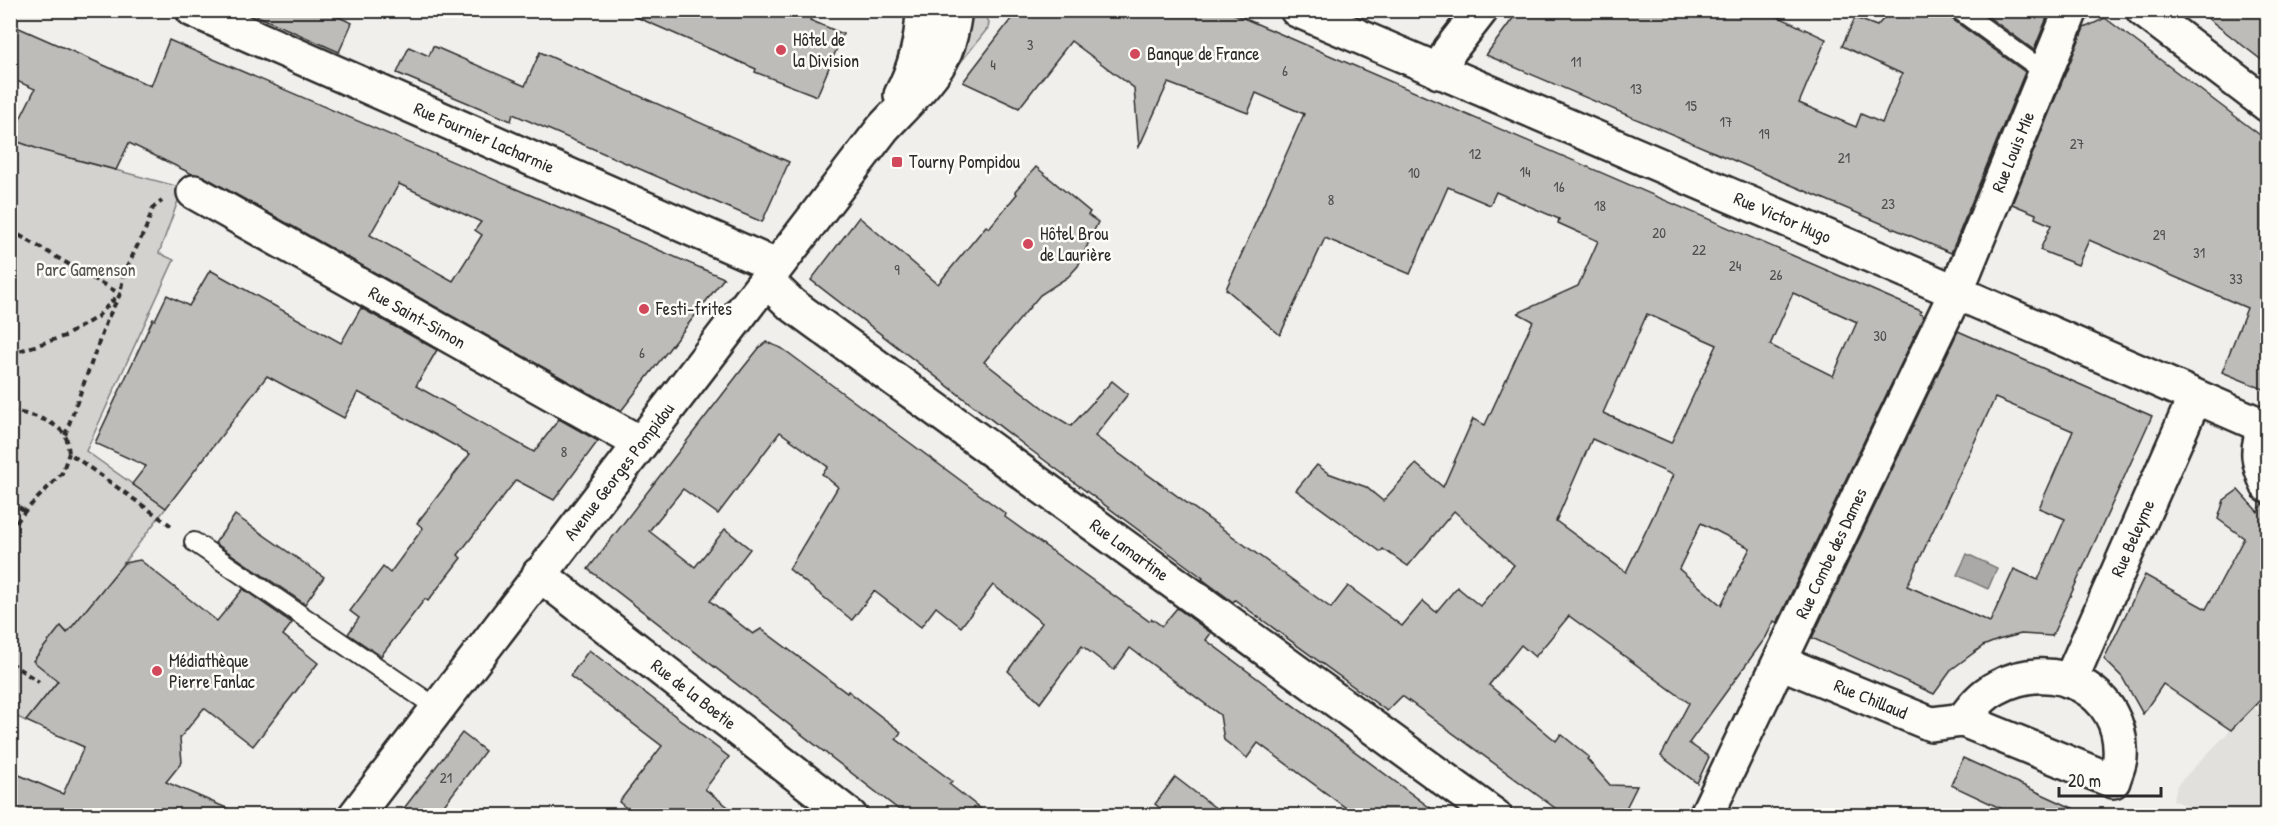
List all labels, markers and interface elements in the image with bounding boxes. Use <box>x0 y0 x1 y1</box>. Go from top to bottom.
place label: Hôtel de la Division <box>793 27 859 73</box>
house number: 3 <box>1027 34 1034 55</box>
place label: Banque de France <box>1147 41 1260 66</box>
marker: Hôtel de la Division <box>774 43 788 57</box>
marker: Banque de France <box>1128 47 1142 61</box>
house number: 11 <box>1571 51 1581 72</box>
house number: 4 <box>990 54 996 75</box>
house number: 6 <box>1282 60 1288 81</box>
house number: 13 <box>1630 78 1642 99</box>
house number: 15 <box>1685 95 1698 116</box>
street label: Rue Fournier Lacharmie <box>410 96 559 179</box>
street label: Rue Louis Mie <box>1985 108 2040 196</box>
house number: 17 <box>1720 111 1732 132</box>
house number: 19 <box>1759 123 1770 144</box>
house number: 27 <box>2070 133 2084 154</box>
house number: 12 <box>1469 143 1481 164</box>
house number: 21 <box>1838 147 1850 168</box>
place label: Tourny Pompidou <box>909 149 1020 174</box>
marker: Tourny Pompidou <box>890 155 904 169</box>
house number: 14 <box>1519 161 1531 182</box>
house number: 10 <box>1408 162 1420 183</box>
house number: 16 <box>1553 176 1565 197</box>
street label: Rue Victor Hugo <box>1730 185 1835 249</box>
house number: 8 <box>1328 189 1334 210</box>
house number: 23 <box>1881 193 1895 214</box>
house number: 18 <box>1594 195 1606 216</box>
place label: Hôtel Brou de Laurière <box>1040 221 1112 267</box>
house number: 20 <box>1652 222 1666 243</box>
house number: 29 <box>2153 224 2166 245</box>
marker: Hôtel Brou de Laurière <box>1021 237 1035 251</box>
house number: 22 <box>1692 239 1706 260</box>
house number: 31 <box>2193 242 2205 263</box>
house number: 24 <box>1729 255 1742 276</box>
park label: Parc Gamenson <box>36 257 136 282</box>
house number: 9 <box>894 259 900 280</box>
house number: 26 <box>1769 264 1783 285</box>
house number: 33 <box>2229 268 2243 289</box>
street label: Rue Saint-Simon <box>364 280 470 354</box>
place label: Festi-frites <box>655 296 732 321</box>
marker: Festi-frites <box>637 302 651 316</box>
house number: 30 <box>1873 325 1887 346</box>
house number: 6 <box>639 342 645 363</box>
street label: Avenue Georges Pompidou <box>558 397 680 545</box>
house number: 8 <box>561 441 567 462</box>
street label: Rue Combe des Dames <box>1789 484 1873 623</box>
street label: Rue Beleyme <box>2104 495 2160 581</box>
street label: Rue Lamartine <box>1085 512 1174 587</box>
place label: Médiathèque Pierre Fanlac <box>169 648 255 694</box>
street label: Rue de la Boetie <box>646 653 742 735</box>
marker: Médiathèque Pierre Fanlac <box>150 664 164 678</box>
street label: Rue Chillaud <box>1830 673 1911 725</box>
scale bar <box>2059 760 2161 798</box>
house number: 21 <box>440 767 452 788</box>
text: 20 m <box>2068 768 2101 793</box>

